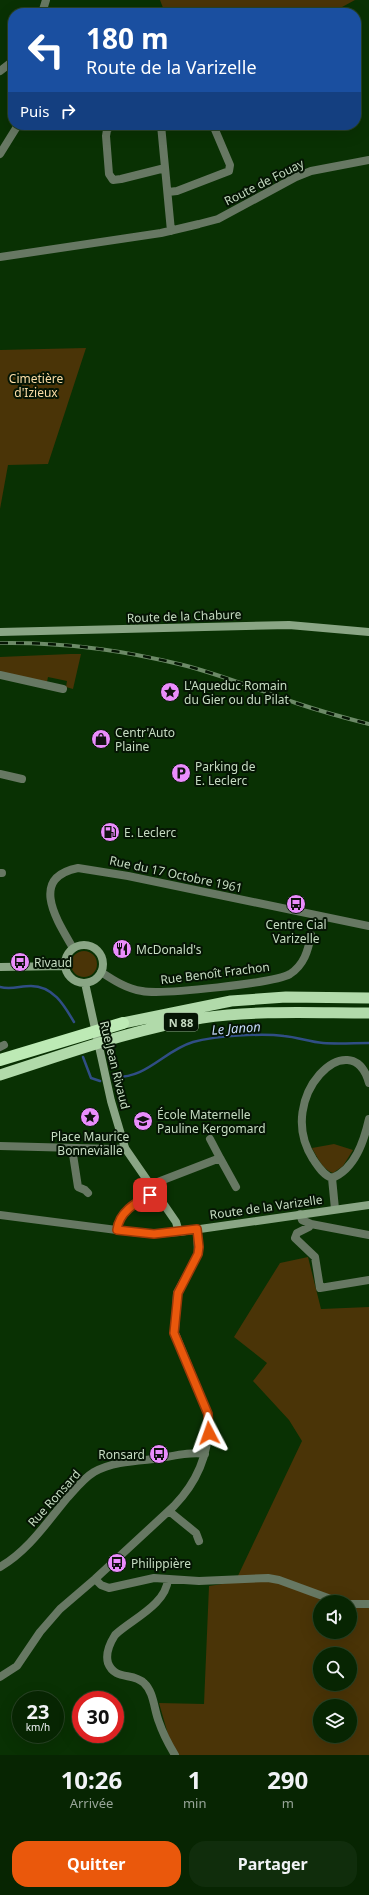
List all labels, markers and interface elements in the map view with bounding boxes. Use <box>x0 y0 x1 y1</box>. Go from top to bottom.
text: 180 m <box>86 19 169 57</box>
icon: left <box>20 24 72 76</box>
text: Route de la Varizelle <box>86 55 257 79</box>
icon: right <box>57 100 79 122</box>
text: Puis <box>20 101 49 121</box>
street label: Route de Fouay <box>221 154 308 209</box>
park label: Cimetière d'Izieux <box>9 370 63 401</box>
street label: Route de la Chabure <box>126 605 242 626</box>
place label: L'Aqueduc Romain du Gier ou du Pilat <box>184 677 289 708</box>
place icon: L'Aqueduc Romain du Gier ou du Pilat <box>159 681 181 703</box>
place label: Centr'Auto Plaine <box>115 724 175 755</box>
shop icon: Centr'Auto Plaine <box>90 728 112 750</box>
place label: Parking de E. Leclerc <box>195 758 256 789</box>
parking icon: Parking de E. Leclerc <box>170 762 192 784</box>
fuel station icon: E. Leclerc <box>99 821 121 843</box>
place label: E. Leclerc <box>124 824 176 841</box>
street label: Rue du 17 Octobre 1961 <box>108 852 244 896</box>
bus stop icon: Centre Cial Varizelle <box>285 893 307 915</box>
place label: Centre Cial Varizelle <box>265 916 327 947</box>
restaurant icon: McDonald's <box>111 938 133 960</box>
place label: McDonald's <box>136 941 202 958</box>
bus stop icon: Rivaud <box>9 951 31 973</box>
place label: Rivaud <box>34 954 72 971</box>
street label: Rue Benoît Frachon <box>159 958 271 988</box>
road number: N 88 <box>164 1013 198 1031</box>
water label: Le Janon <box>211 1017 261 1039</box>
street label: Rue Jean Rivaud <box>96 1019 134 1111</box>
place icon: Place Maurice Bonnevialle <box>79 1106 101 1128</box>
place label: École Maternelle Pauline Kergomard <box>157 1106 266 1137</box>
school or university icon: École Maternelle Pauline Kergomard <box>132 1110 154 1132</box>
place label: Place Maurice Bonnevialle <box>51 1128 129 1159</box>
pin <box>133 1178 167 1212</box>
icon: arrive <box>139 1184 161 1206</box>
street label: Route de la Varizelle <box>209 1191 324 1223</box>
position arrow <box>188 1412 230 1454</box>
bus stop icon: Ronsard <box>148 1443 170 1465</box>
place label: Ronsard <box>98 1446 145 1463</box>
street label: Rue Ronsard <box>24 1466 84 1530</box>
bus stop icon: Philippière <box>106 1552 128 1574</box>
place label: Philippière <box>131 1555 191 1572</box>
map controls <box>313 1595 357 1743</box>
button: sound <box>313 1595 357 1639</box>
button: search <box>313 1647 357 1691</box>
speed limit sign: 30 <box>72 1691 124 1743</box>
text: 23 <box>27 1698 49 1725</box>
button: layers <box>313 1699 357 1743</box>
text: km/h <box>26 1720 50 1734</box>
text: 10:26 <box>61 1763 122 1796</box>
text: 1 <box>188 1763 202 1796</box>
text: 290 <box>267 1763 308 1796</box>
text: Arrivée <box>70 1794 113 1812</box>
text: min <box>183 1794 206 1812</box>
text: m <box>282 1794 294 1812</box>
button: Quitter <box>12 1841 181 1887</box>
button: Partager <box>189 1841 357 1887</box>

